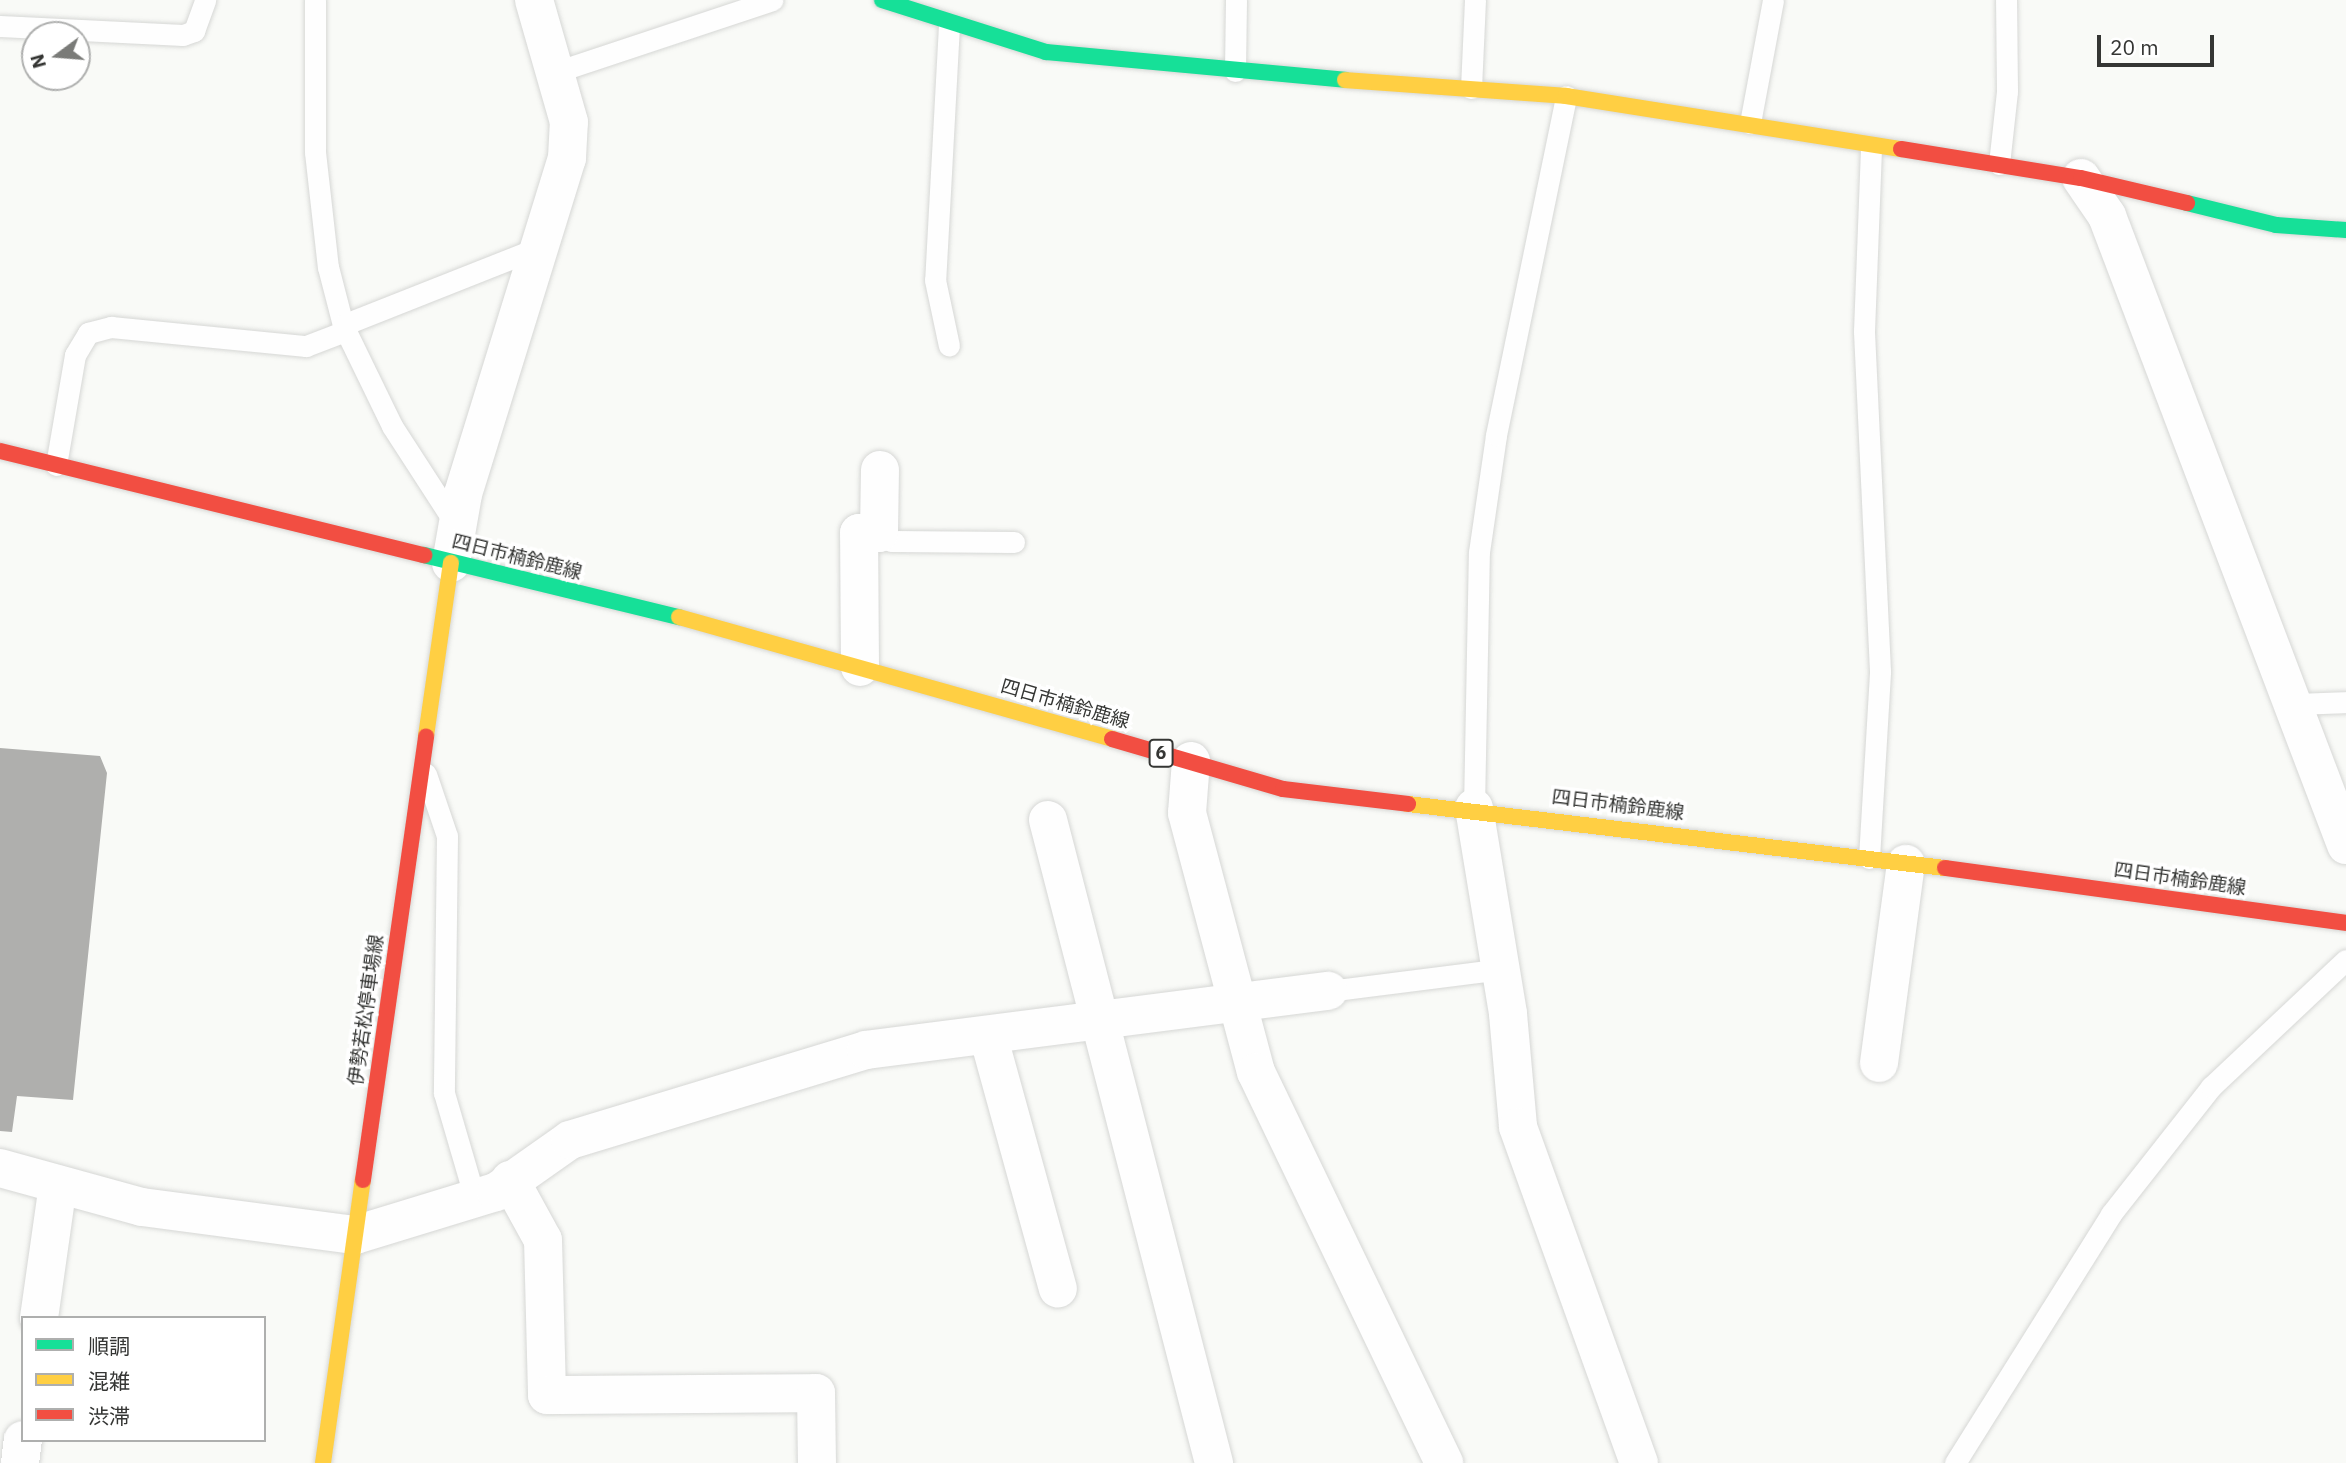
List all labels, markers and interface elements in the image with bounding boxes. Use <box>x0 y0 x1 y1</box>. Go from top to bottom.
north arrow <box>21 21 91 91</box>
scale bar <box>2101 21 2218 65</box>
text: 20 m <box>2110 33 2159 61</box>
text: N <box>24 51 51 71</box>
street label: 四日市楠鈴鹿線 <box>450 530 584 584</box>
street label: 四日市楠鈴鹿線 <box>998 675 1132 733</box>
road number: 6 <box>1147 738 1175 768</box>
street label: 四日市楠鈴鹿線 <box>1551 786 1685 824</box>
street label: 四日市楠鈴鹿線 <box>2113 858 2247 900</box>
street label: 伊勢若松停車場線 <box>344 933 388 1087</box>
legend <box>21 1316 266 1442</box>
text: 順調 <box>88 1332 130 1360</box>
text: 混雑 <box>88 1367 130 1395</box>
text: 渋滞 <box>88 1402 130 1430</box>

